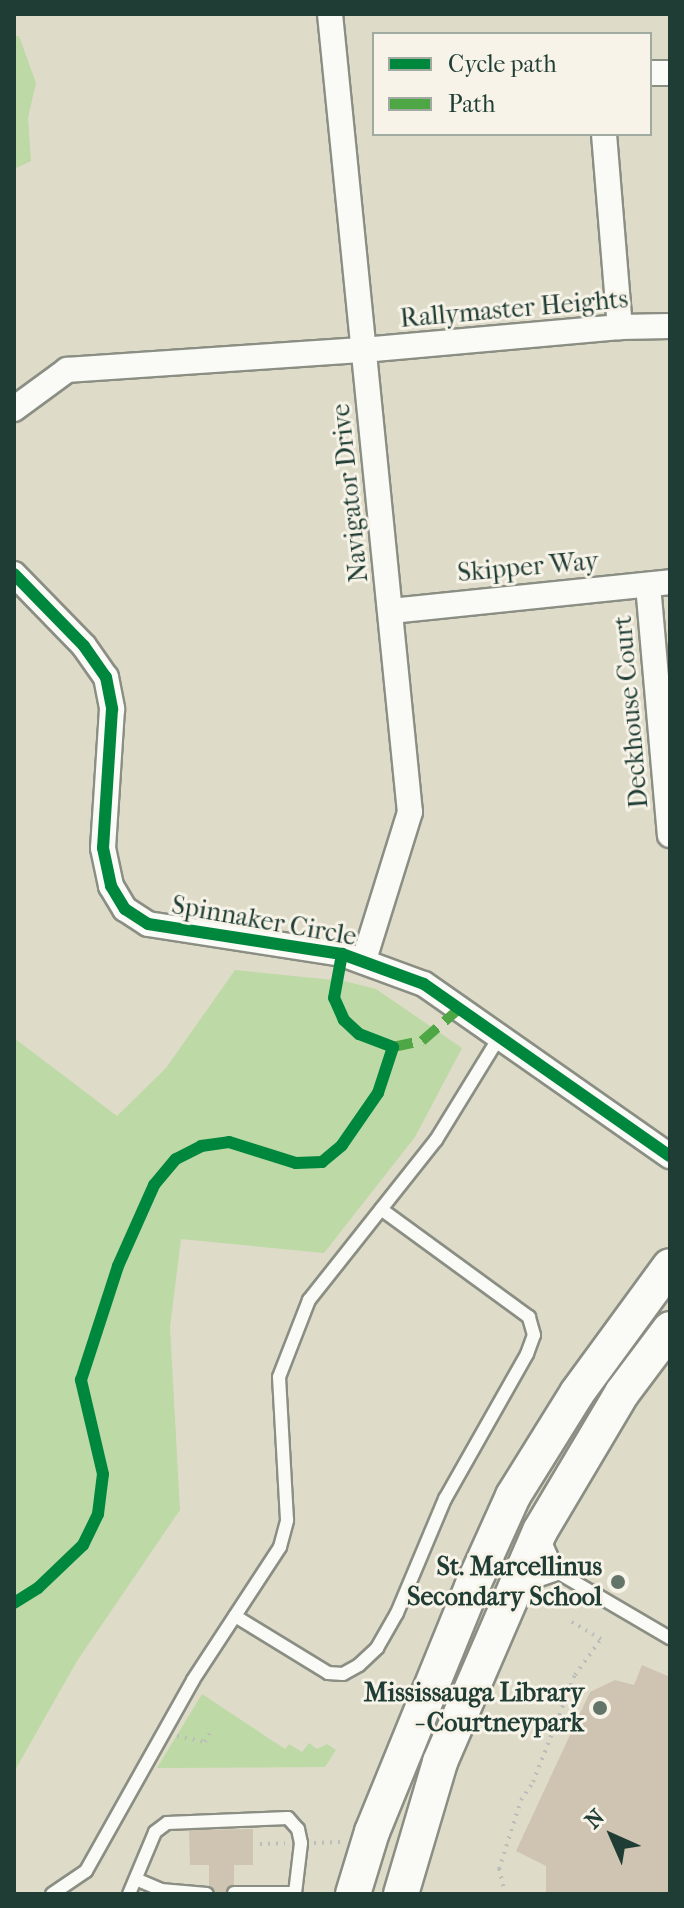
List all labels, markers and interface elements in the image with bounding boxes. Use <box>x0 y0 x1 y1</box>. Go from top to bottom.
legend <box>372 32 652 136</box>
text: Cycle path <box>448 50 557 78</box>
text: Path <box>448 90 495 118</box>
street label: Rallymaster Heights <box>399 283 629 335</box>
street label: Navigator Drive <box>325 402 375 584</box>
street label: Skipper Way <box>456 545 600 589</box>
street label: Deckhouse Court <box>607 614 655 810</box>
street label: Spinnaker Circle <box>169 889 359 953</box>
place label: St. Marcellinus Secondary School <box>407 1551 602 1612</box>
marker: St. Marcellinus Secondary School <box>609 1573 627 1591</box>
place label: Mississauga Library - Courtneypark <box>364 1677 584 1738</box>
marker: Mississauga Library - Courtneypark <box>591 1699 609 1717</box>
north arrow <box>572 1796 652 1876</box>
text: N <box>580 1804 610 1834</box>

